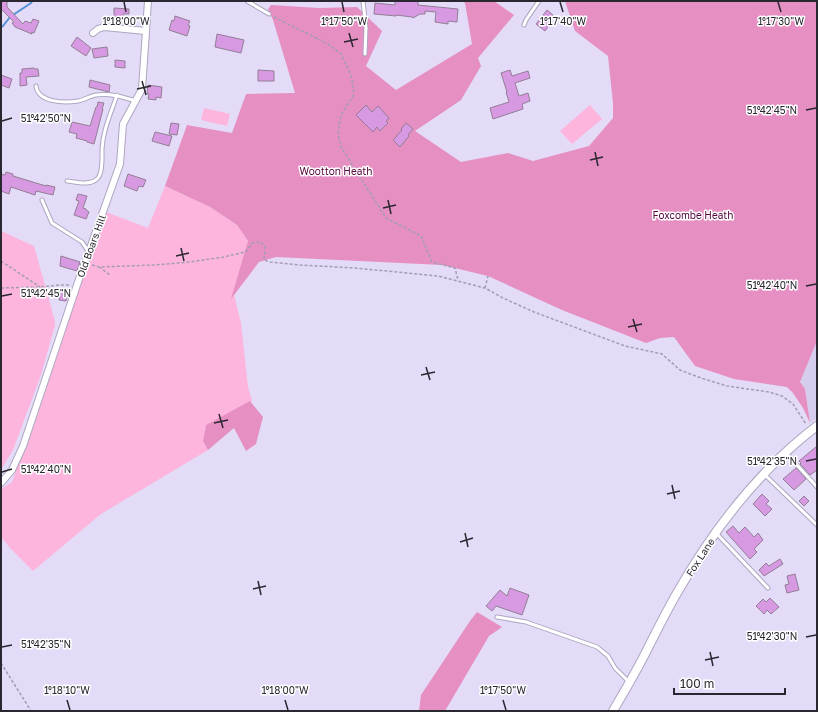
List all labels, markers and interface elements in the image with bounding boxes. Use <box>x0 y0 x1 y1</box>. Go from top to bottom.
text: 1°18'00"W <box>102 15 150 27</box>
text: 1°17'50"W <box>321 15 367 27</box>
text: 1°17'40"W <box>540 15 587 27</box>
text: 1°17'30"W <box>758 15 804 27</box>
text: 51°42'45"N <box>747 104 797 116</box>
text: 51°42'50"N <box>21 112 71 124</box>
park label: Wootton Heath <box>300 165 372 177</box>
park label: Foxcombe Heath <box>653 209 733 221</box>
street label: Old Boars Hill <box>74 213 108 279</box>
text: 51°42'40"N <box>747 279 797 291</box>
text: 51°42'45"N <box>21 287 71 299</box>
text: 51°42'35"N <box>747 455 797 467</box>
text: 51°42'40"N <box>21 463 71 475</box>
street label: Fox Lane <box>683 536 717 578</box>
text: 51°42'30"N <box>747 630 797 642</box>
text: 51°42'35"N <box>21 638 71 650</box>
scale bar <box>674 670 785 696</box>
text: 100 m <box>680 676 714 691</box>
text: 1°18'10"W <box>44 684 90 696</box>
text: 1°18'00"W <box>261 684 309 696</box>
text: 1°17'50"W <box>480 684 526 696</box>

